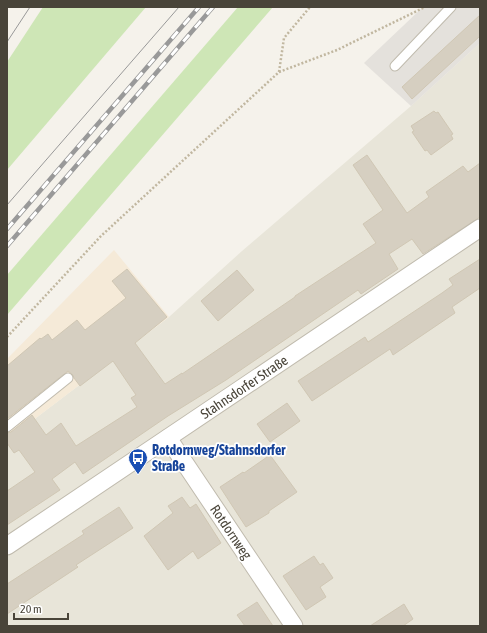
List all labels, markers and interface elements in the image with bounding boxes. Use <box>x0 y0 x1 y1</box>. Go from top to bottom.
street label: Stahnsdorfer Straße <box>197 352 291 422</box>
place label: Rotdornweg/Stahnsdorfer Straße <box>152 442 286 474</box>
bus stop icon: Rotdornweg/Stahnsdorfer Straße <box>127 447 149 475</box>
street label: Rotdornweg <box>207 502 255 562</box>
scale bar <box>14 595 68 621</box>
text: 20 m <box>20 602 42 616</box>

